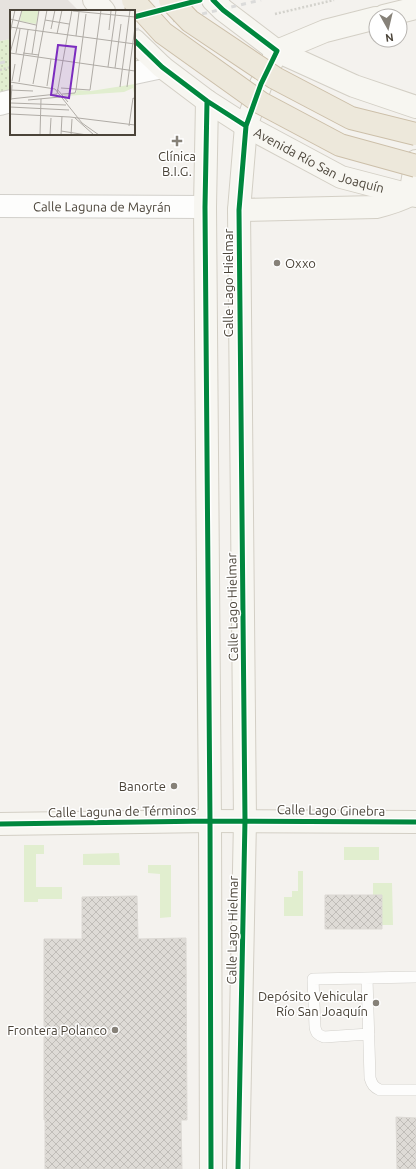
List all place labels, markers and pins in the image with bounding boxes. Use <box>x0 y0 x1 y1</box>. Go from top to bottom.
marker: Clínica B.I.G. <box>171 135 183 147</box>
place label: Clínica B.I.G. <box>158 149 196 178</box>
place label: Oxxo <box>285 256 316 270</box>
marker: Oxxo <box>272 258 282 268</box>
place label: Banorte <box>119 779 166 793</box>
marker: Banorte <box>169 781 179 791</box>
place label: Depósito Vehicular Río San Joaquín <box>258 989 368 1018</box>
marker: Depósito Vehicular Río San Joaquín <box>371 998 381 1008</box>
place label: Frontera Polanco <box>7 1023 107 1037</box>
marker: Frontera Polanco <box>110 1025 120 1035</box>

